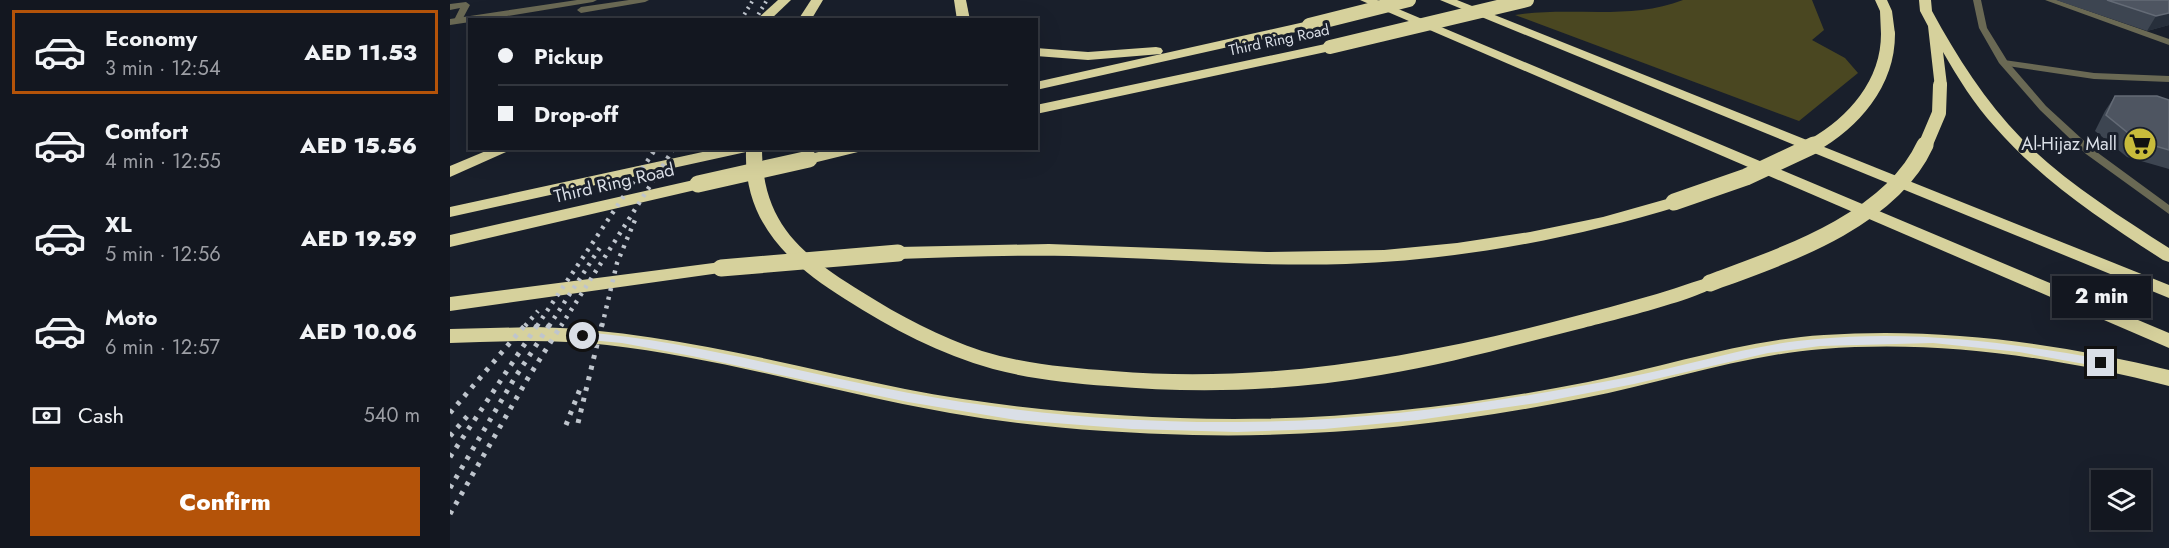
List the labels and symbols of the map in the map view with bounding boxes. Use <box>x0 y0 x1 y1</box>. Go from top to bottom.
street label: Third Ring Road <box>1227 19 1331 61</box>
supermarket icon: Al-Hijaz Mall <box>2122 126 2158 162</box>
place label: Al-Hijaz Mall <box>2021 131 2117 157</box>
street label: Third Ring Road <box>551 156 677 210</box>
callout: 2 min <box>2052 276 2150 318</box>
route start <box>569 322 596 349</box>
route end <box>2087 349 2114 376</box>

